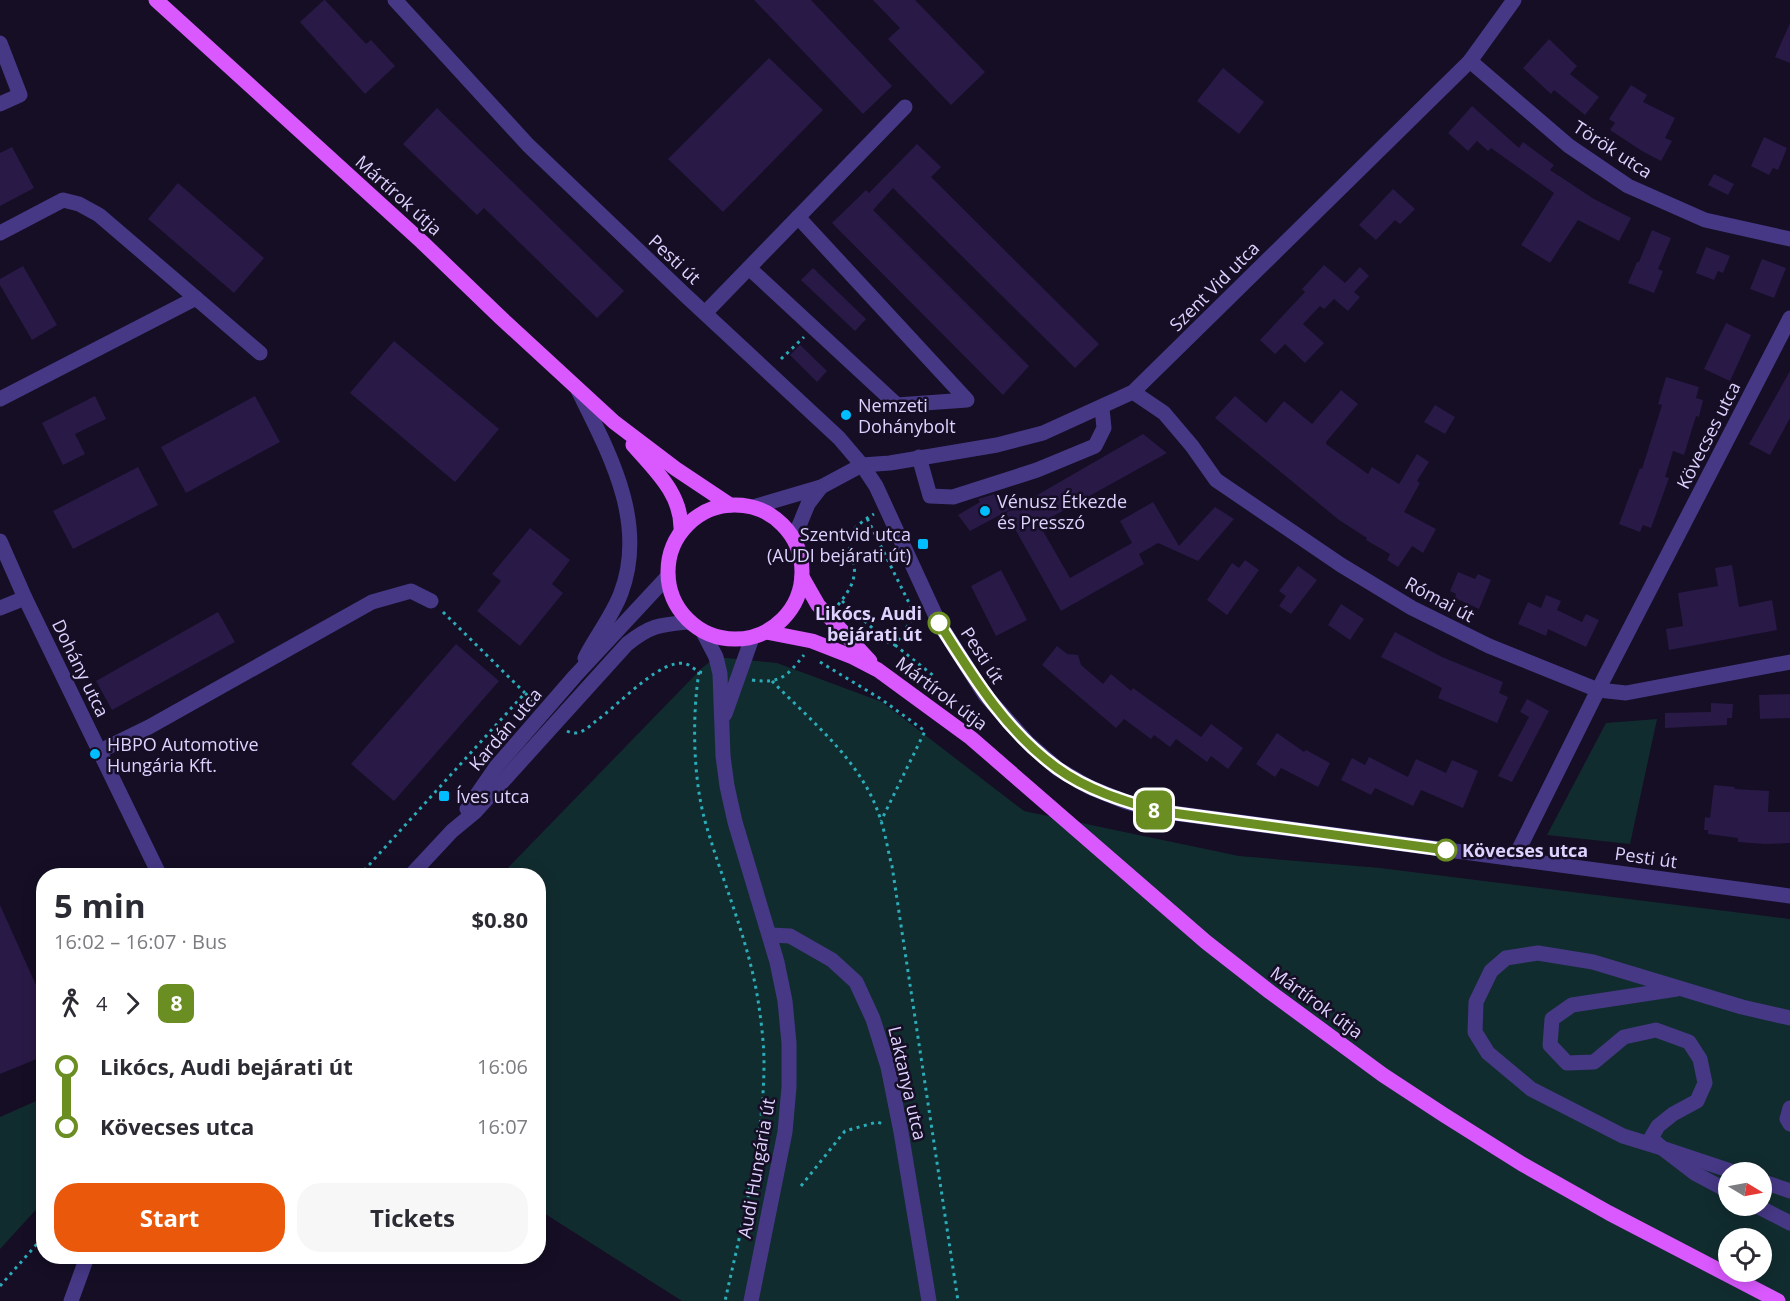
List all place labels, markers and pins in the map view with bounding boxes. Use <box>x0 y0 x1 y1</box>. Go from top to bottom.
place label: Nemzeti Dohánybolt <box>858 393 956 438</box>
marker: Nemzeti Dohánybolt <box>839 408 853 422</box>
place label: Vénusz Étkezde és Presszó <box>997 489 1127 534</box>
marker: Vénusz Étkezde és Presszó <box>978 504 992 518</box>
place label: Szentvid utca (AUDI bejárati út) <box>767 522 911 567</box>
marker: Szentvid utca (AUDI bejárati út) <box>916 537 930 551</box>
place label: Likócs, Audi bejárati út <box>815 601 922 646</box>
marker: Likócs, Audi bejárati út <box>928 612 950 634</box>
place label: HBPO Automotive Hungária Kft. <box>107 732 259 777</box>
marker: HBPO Automotive Hungária Kft. <box>88 747 102 761</box>
place label: Íves utca <box>456 784 529 808</box>
marker: Íves utca <box>437 789 451 803</box>
place label: Kövecses utca <box>1462 838 1588 862</box>
marker: Kövecses utca <box>1435 839 1457 861</box>

